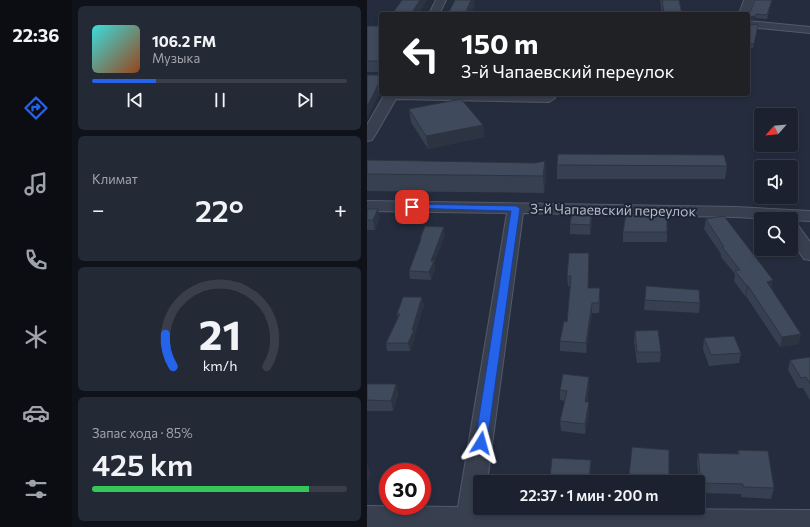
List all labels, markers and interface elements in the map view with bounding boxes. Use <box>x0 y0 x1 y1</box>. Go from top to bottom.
text: 22:36 <box>13 24 59 46</box>
text: 150 m <box>461 26 538 60</box>
icon: left <box>395 28 447 80</box>
text: 106.2 FM <box>152 32 216 50</box>
text: Музыка <box>152 50 200 66</box>
text: 3-й Чапаевский переулок <box>461 60 674 82</box>
icon: previous <box>124 89 146 111</box>
icon: pause <box>209 89 231 111</box>
icon: next <box>294 89 316 111</box>
icon: directions <box>22 94 50 122</box>
north arrow <box>754 108 798 152</box>
map controls <box>754 108 798 256</box>
button: sound <box>754 160 798 204</box>
icon: music <box>22 170 50 198</box>
text: Климат <box>92 171 138 187</box>
pin <box>395 190 429 224</box>
text: 22° <box>195 191 244 228</box>
text: − <box>92 196 105 223</box>
text: + <box>334 196 347 223</box>
icon: arrive <box>401 196 423 218</box>
street label: 3-й Чапаевский переулок <box>530 200 697 219</box>
button: search <box>754 212 798 256</box>
icon: phone <box>22 246 50 274</box>
text: 21 <box>198 307 241 358</box>
icon: climate <box>22 323 50 351</box>
text: km/h <box>202 355 237 373</box>
icon: car <box>22 399 50 427</box>
position arrow <box>460 422 502 464</box>
text: Запас хода · 85% <box>92 425 193 441</box>
text: 425 km <box>92 445 193 482</box>
speed limit sign: 30 <box>379 463 431 515</box>
icon: filters <box>22 475 50 503</box>
text: 22:37 · 1 мин · 200 m <box>520 486 658 504</box>

